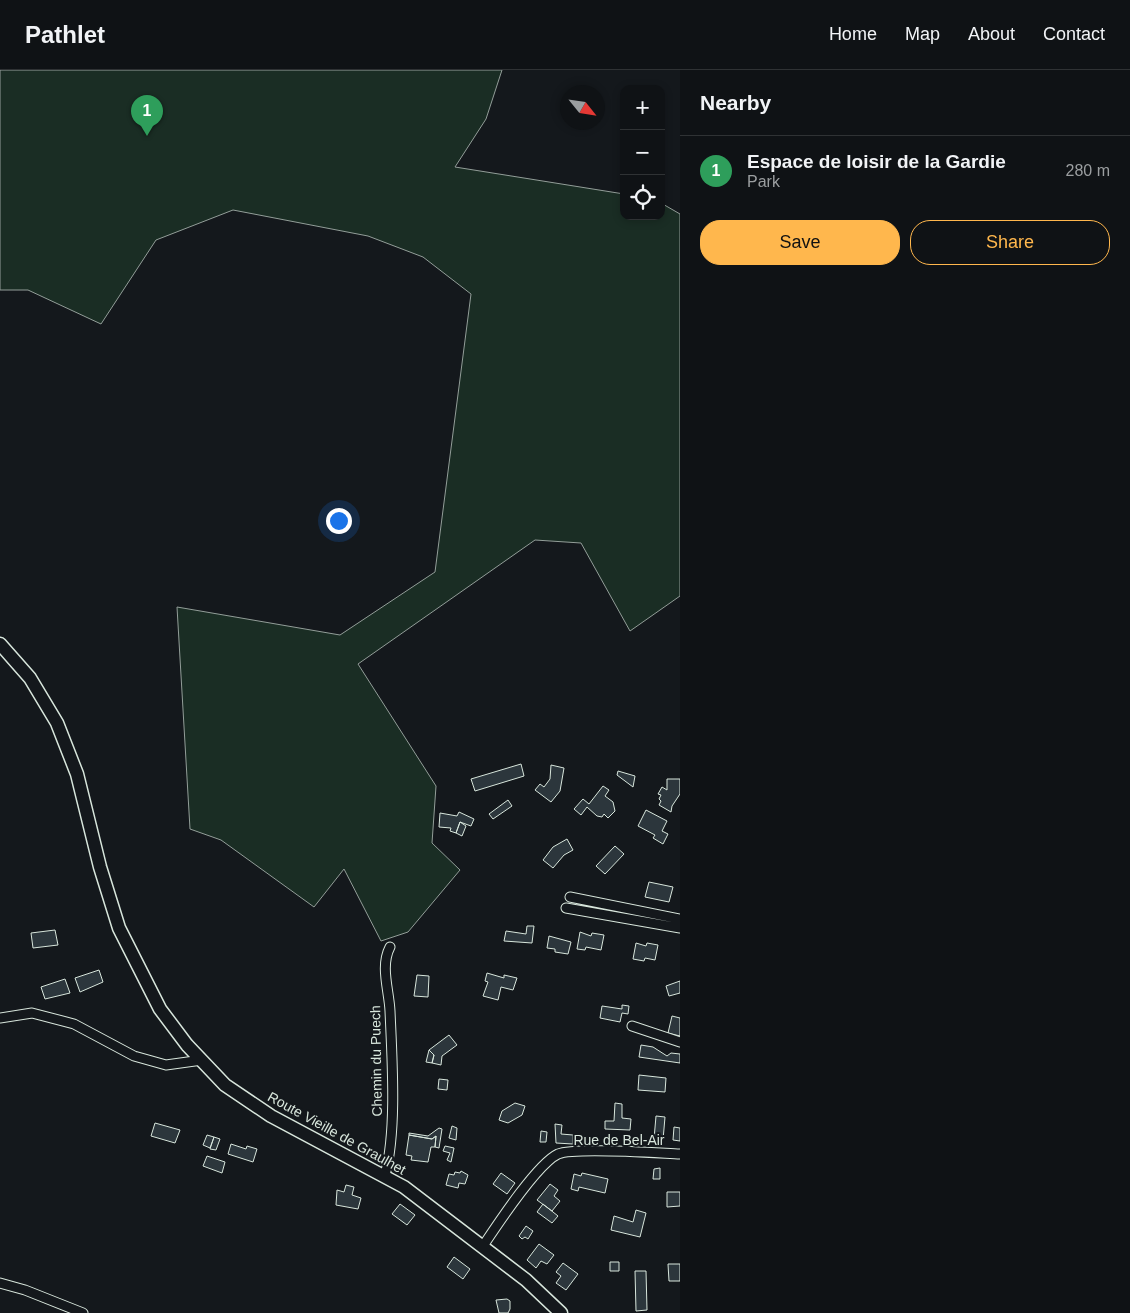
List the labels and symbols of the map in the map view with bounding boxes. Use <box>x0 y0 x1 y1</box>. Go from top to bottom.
north arrow <box>560 85 605 130</box>
pin: 1 <box>131 95 163 136</box>
your location <box>326 508 352 534</box>
street label: Chemin du Puech <box>367 1005 385 1117</box>
street label: Route Vieille de Graulhet <box>265 1088 409 1178</box>
street label: Rue de Bel-Air <box>573 1132 665 1148</box>

